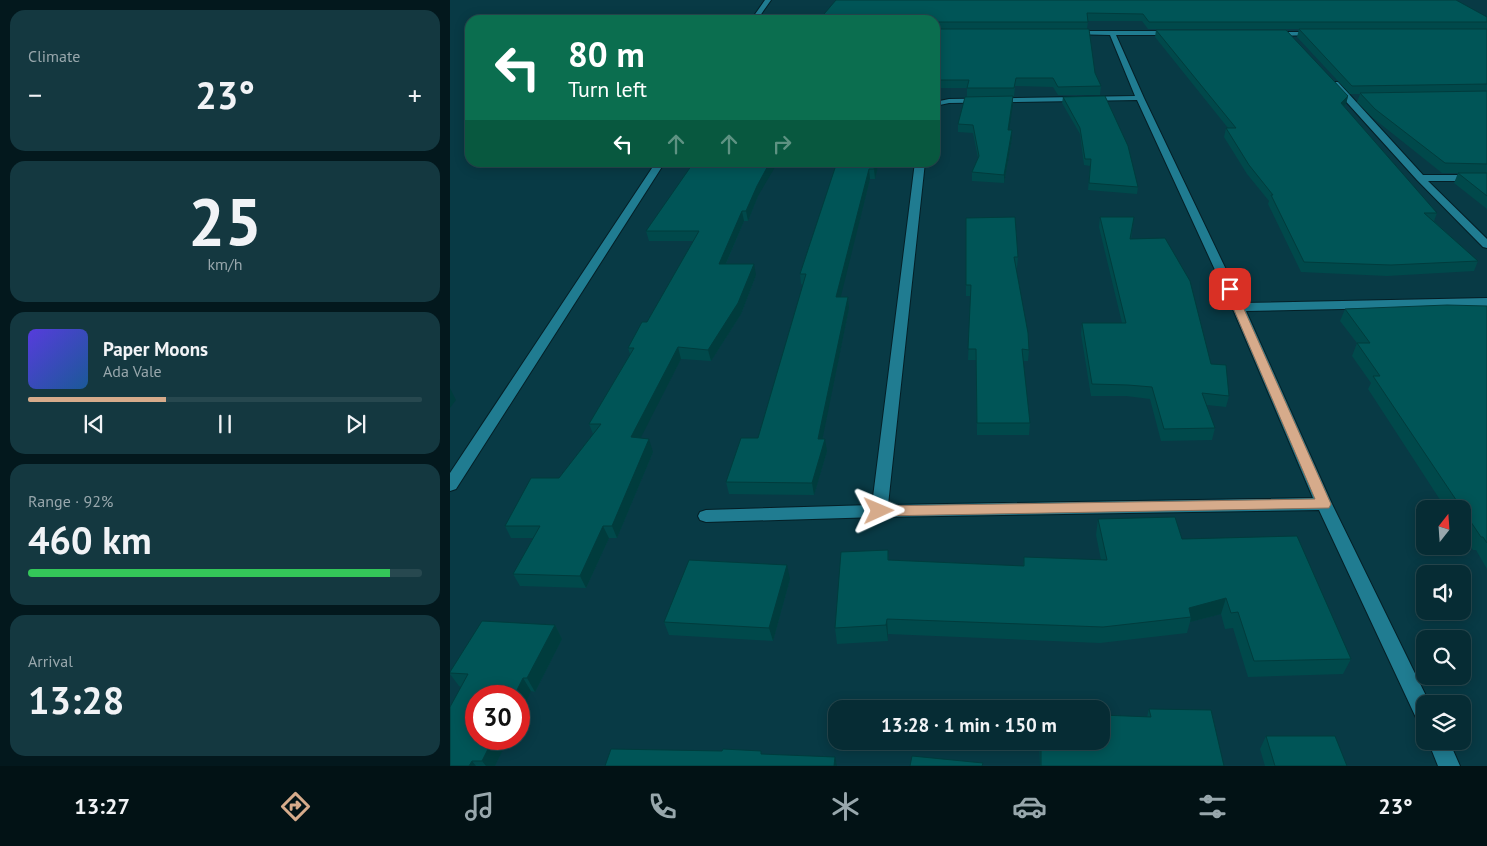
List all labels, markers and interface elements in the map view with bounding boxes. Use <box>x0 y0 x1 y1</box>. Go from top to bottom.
text: 80 m <box>568 31 645 77</box>
icon: left <box>485 35 550 100</box>
text: Climate <box>28 46 80 66</box>
text: 23° <box>195 70 255 119</box>
text: Turn left <box>568 75 647 103</box>
text: − <box>28 76 42 113</box>
text: + <box>408 76 422 113</box>
icon: left <box>609 130 637 158</box>
icon: ahead <box>662 130 690 158</box>
icon: ahead <box>715 130 743 158</box>
icon: right <box>768 130 796 158</box>
text: 25 <box>188 179 262 263</box>
text: km/h <box>207 254 243 274</box>
pin <box>1209 268 1251 310</box>
icon: arrive <box>1216 275 1244 303</box>
text: Paper Moons <box>103 337 208 361</box>
text: Ada Vale <box>103 361 162 381</box>
icon: previous <box>80 410 108 438</box>
icon: pause <box>211 410 239 438</box>
icon: next <box>342 410 370 438</box>
position arrow <box>852 484 904 536</box>
text: Range · 92% <box>28 491 113 511</box>
north arrow <box>1416 500 1471 555</box>
map controls <box>1416 500 1471 750</box>
text: 460 km <box>28 515 152 564</box>
button: sound <box>1416 565 1471 620</box>
button: search <box>1416 630 1471 685</box>
text: Arrival <box>28 651 73 671</box>
text: 13:28 <box>28 675 124 724</box>
speed limit sign: 30 <box>465 685 530 750</box>
button: layers <box>1416 695 1471 750</box>
text: 13:28 · 1 min · 150 m <box>881 713 1057 737</box>
icon: directions <box>278 789 313 824</box>
icon: music <box>462 789 497 824</box>
icon: phone <box>645 789 680 824</box>
icon: climate <box>828 789 863 824</box>
icon: car <box>1012 789 1047 824</box>
icon: filters <box>1195 789 1230 824</box>
text: 13:27 <box>74 792 130 820</box>
text: 23° <box>1378 792 1413 820</box>

